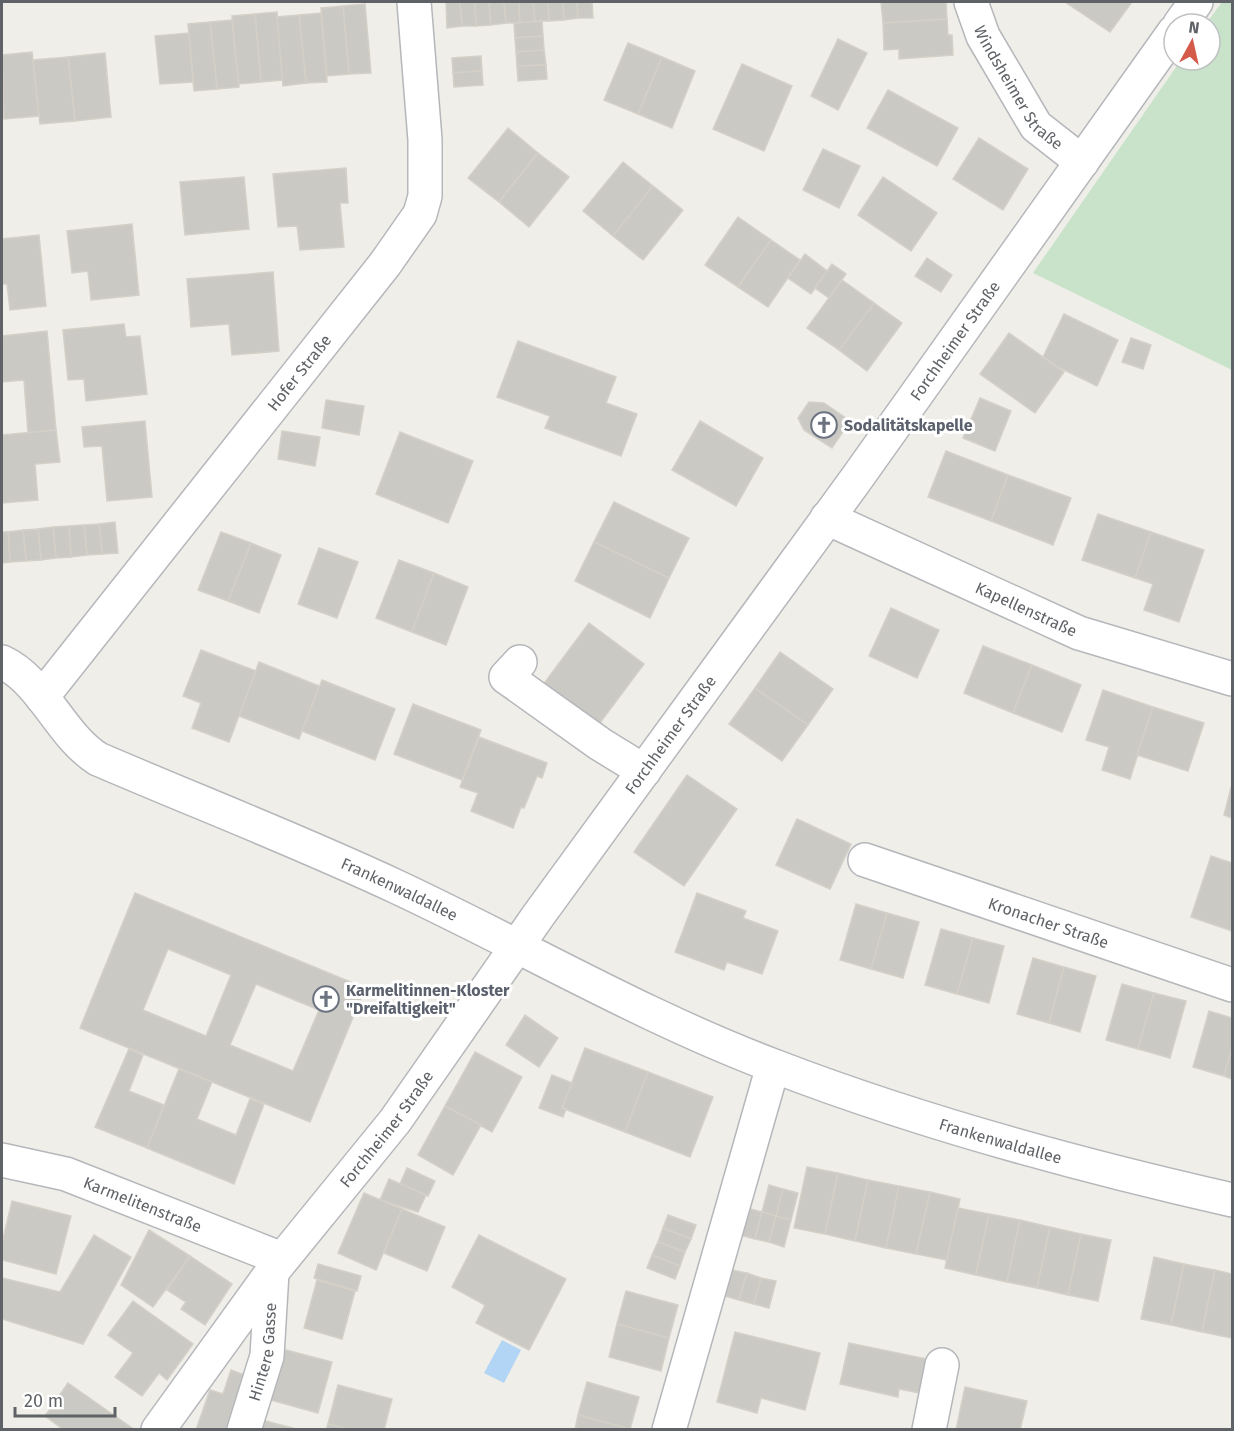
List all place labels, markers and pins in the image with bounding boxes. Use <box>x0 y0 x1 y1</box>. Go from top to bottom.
church icon: Sodalitätskapelle <box>809 410 839 440</box>
place label: Sodalitätskapelle <box>844 416 973 435</box>
place label: Karmelitinnen-Kloster "Dreifaltigkeit" <box>346 981 510 1018</box>
church icon: Karmelitinnen-Kloster "Dreifaltigkeit" <box>311 984 341 1014</box>

